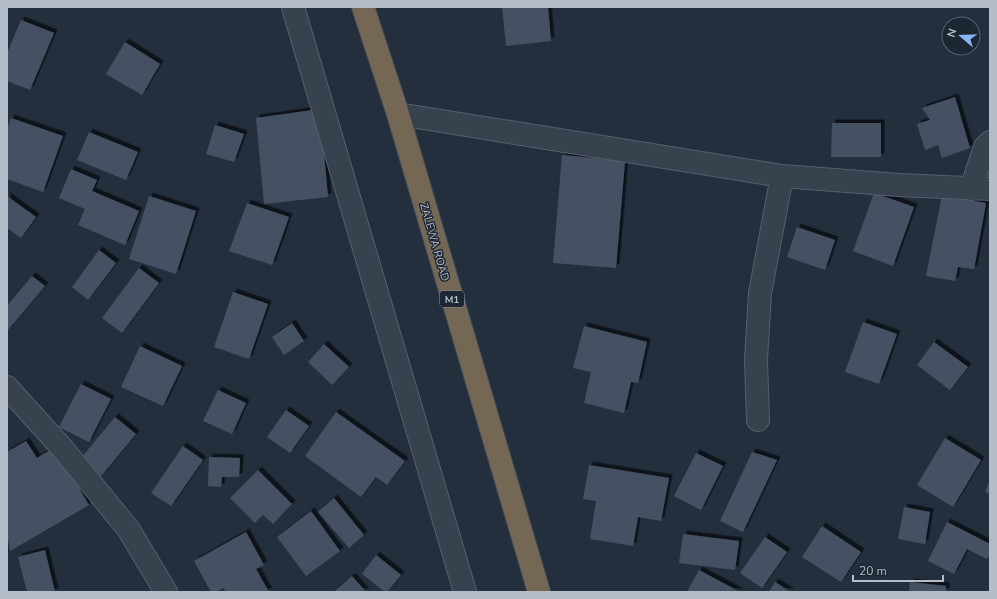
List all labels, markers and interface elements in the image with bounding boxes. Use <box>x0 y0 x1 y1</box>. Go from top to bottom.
north arrow <box>941 16 981 56</box>
text: N <box>944 27 960 39</box>
street label: ZALEWA ROAD <box>416 201 453 283</box>
road number: M1 <box>440 291 464 307</box>
scale bar <box>853 557 943 583</box>
text: 20 m <box>859 563 887 579</box>

